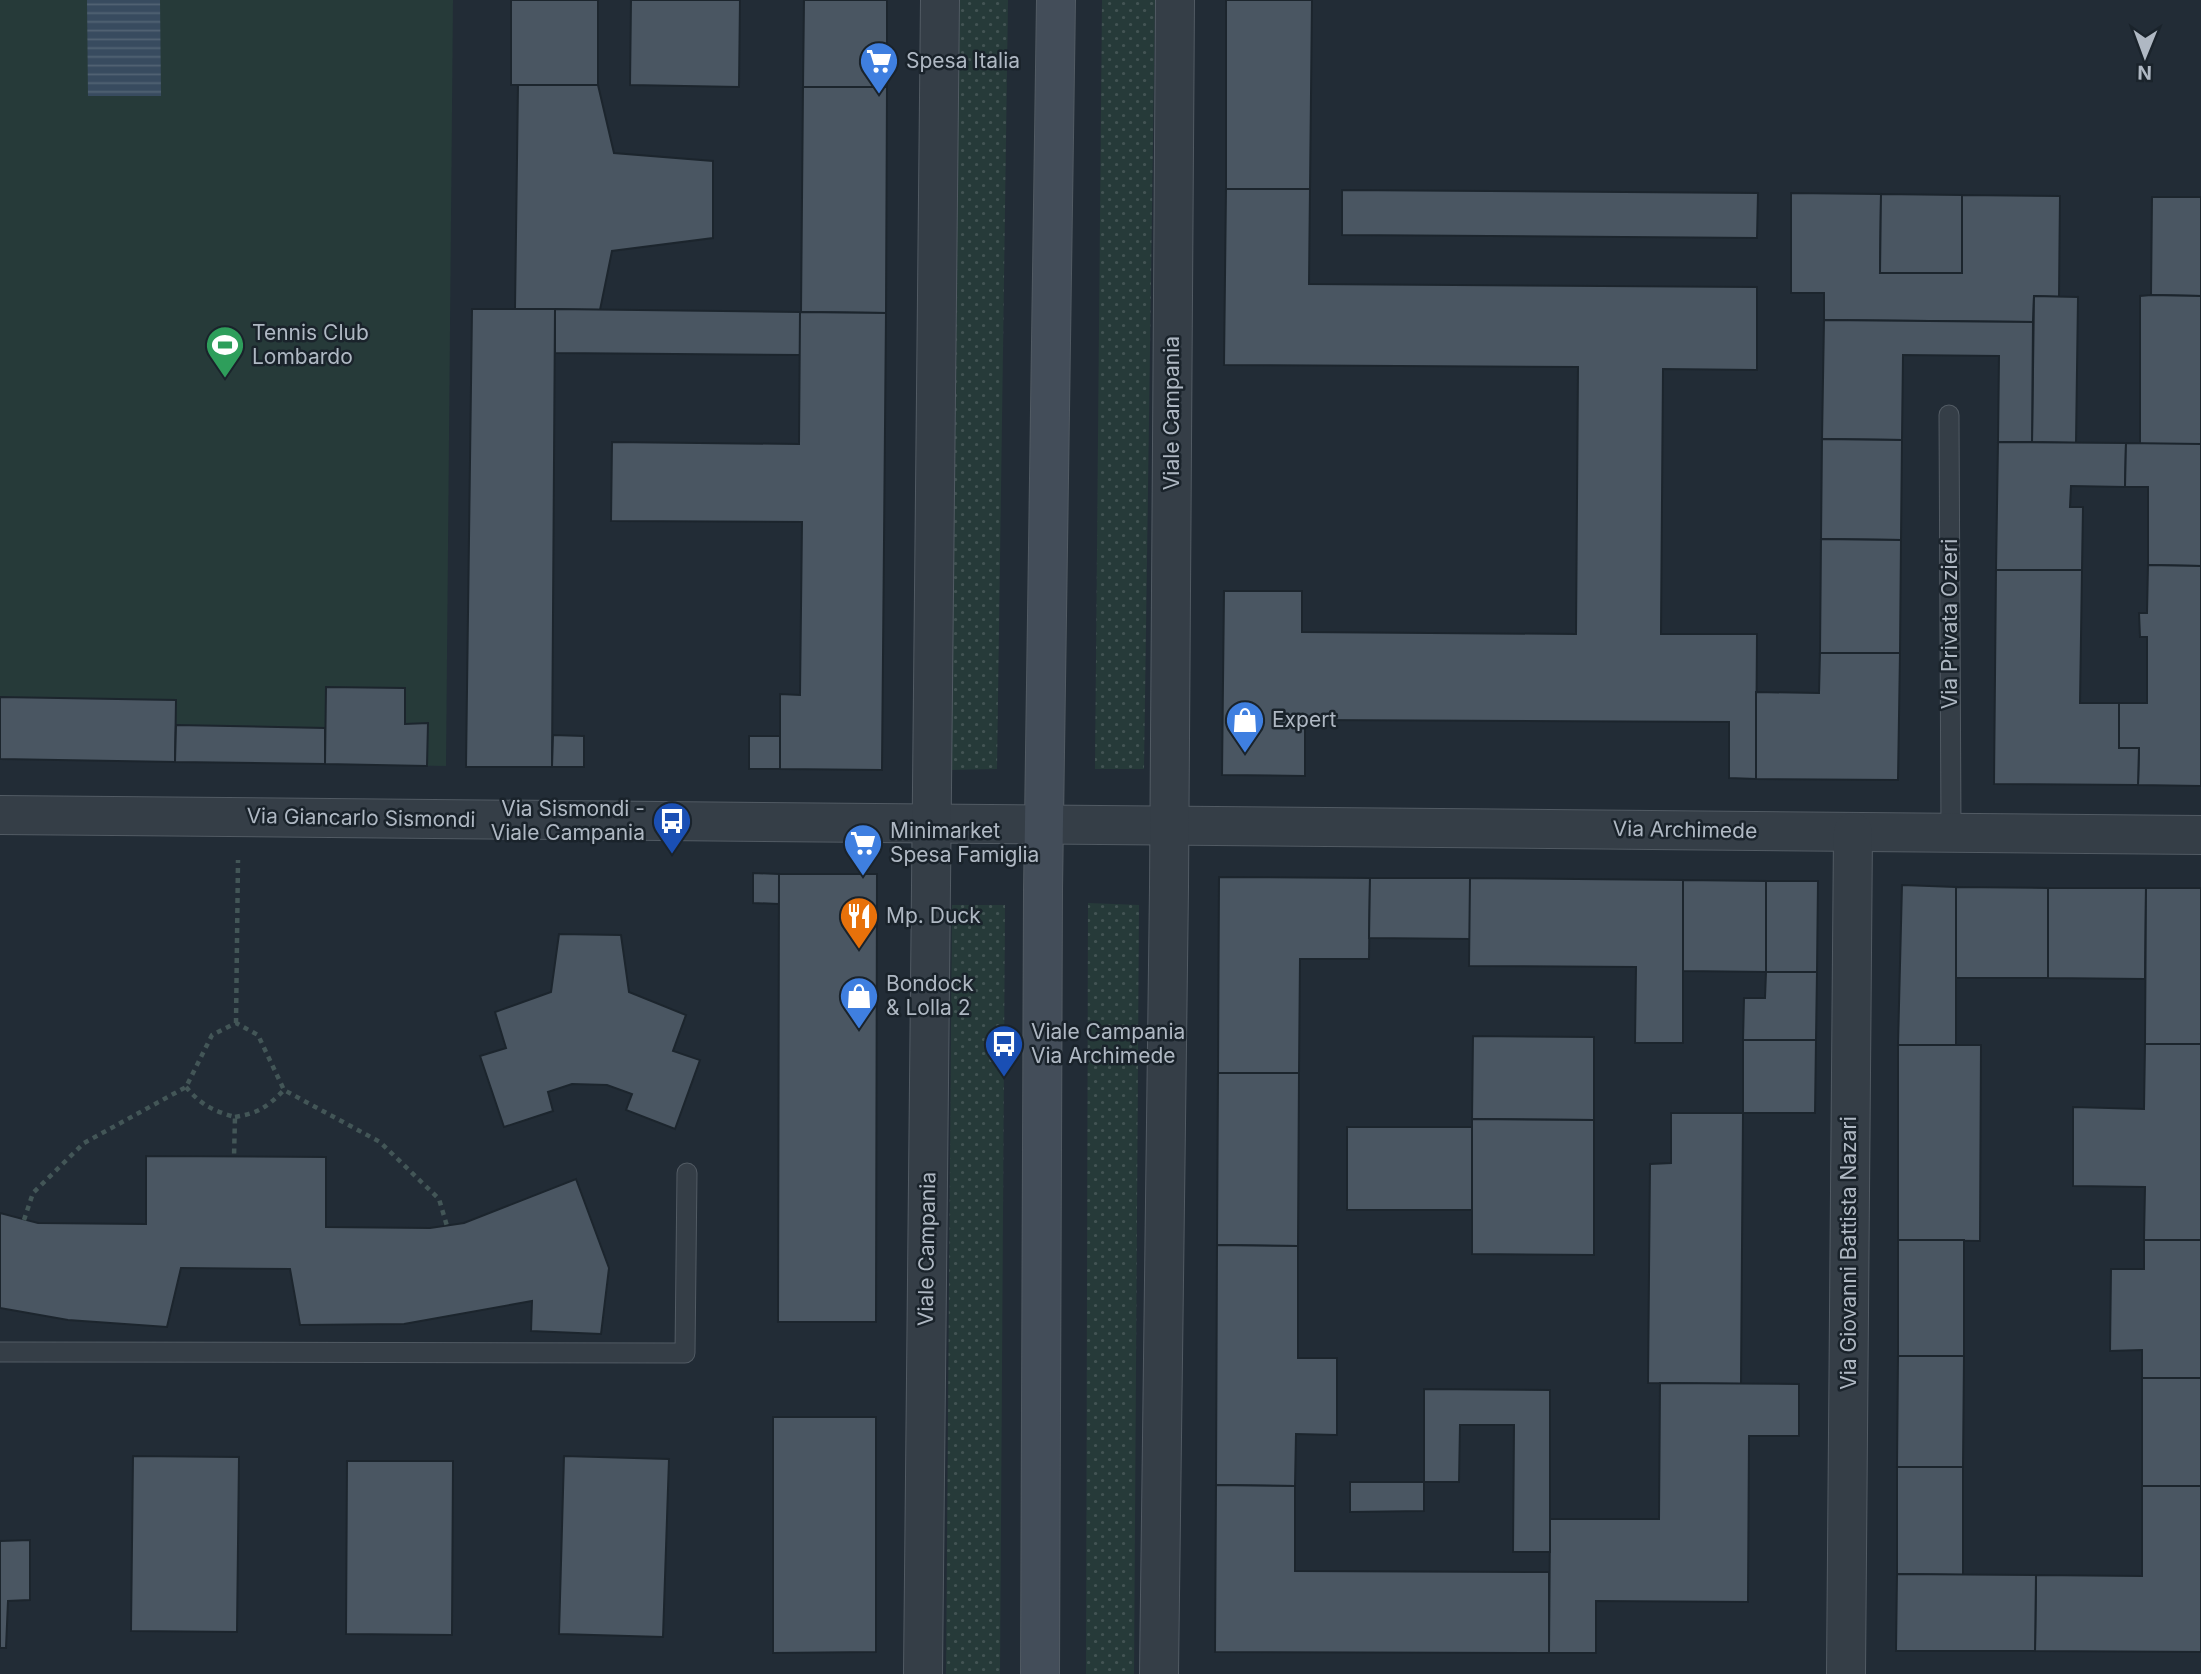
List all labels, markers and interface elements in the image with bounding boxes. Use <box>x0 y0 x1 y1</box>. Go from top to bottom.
north arrow <box>2110 21 2180 91</box>
supermarket icon: Spesa Italia <box>858 40 900 95</box>
place label: Spesa Italia <box>906 48 1020 73</box>
text: N <box>2137 61 2152 84</box>
place label: Tennis Club Lombardo <box>252 320 369 369</box>
sports icon: Tennis Club Lombardo <box>204 324 246 379</box>
street label: Viale Campania <box>1159 336 1184 490</box>
street label: Via Privata Ozieri <box>1937 539 1962 709</box>
shop icon: Expert <box>1224 699 1266 754</box>
place label: Expert <box>1272 707 1336 732</box>
place label: Via Sismondi - Viale Campania <box>491 796 645 845</box>
bus stop icon: Via Sismondi - Viale Campania <box>651 800 693 855</box>
street label: Via Giancarlo Sismondi <box>246 803 476 832</box>
street label: Via Archimede <box>1613 816 1757 843</box>
place label: Minimarket Spesa Famiglia <box>890 818 1039 867</box>
supermarket icon: Minimarket Spesa Famiglia <box>842 822 884 877</box>
restaurant icon: Mp. Duck <box>838 895 880 950</box>
place label: Mp. Duck <box>886 903 981 928</box>
place label: Bondock & Lolla 2 <box>886 971 974 1020</box>
shop icon: Bondock & Lolla 2 <box>838 975 880 1030</box>
place label: Viale Campania Via Archimede <box>1031 1019 1185 1068</box>
bus stop icon: Viale Campania Via Archimede <box>983 1023 1025 1078</box>
street label: Via Giovanni Battista Nazari <box>1836 1116 1861 1390</box>
street label: Viale Campania <box>913 1172 940 1326</box>

